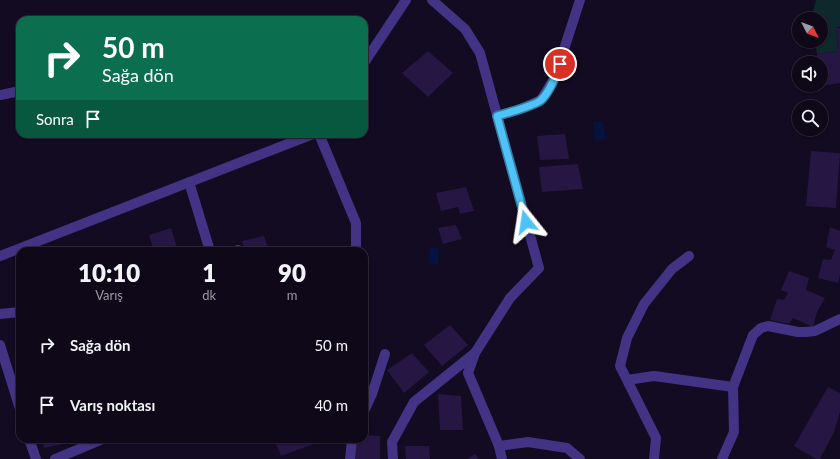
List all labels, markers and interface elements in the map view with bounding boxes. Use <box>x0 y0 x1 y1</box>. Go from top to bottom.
north arrow <box>792 12 828 48</box>
map controls <box>792 12 828 136</box>
text: 50 m <box>102 30 165 64</box>
icon: right <box>36 32 88 84</box>
pin <box>543 47 577 81</box>
icon: arrive <box>549 53 571 75</box>
button: sound <box>792 56 828 92</box>
text: Sağa dön <box>102 64 174 86</box>
button: search <box>792 100 828 136</box>
icon: arrive <box>82 108 104 130</box>
text: Sonra <box>36 110 74 128</box>
position arrow <box>505 201 547 243</box>
text: 10:10 <box>78 258 140 287</box>
text: 1 <box>202 258 216 287</box>
text: 90 <box>278 258 306 287</box>
text: Varış <box>95 287 123 303</box>
text: dk <box>202 287 216 303</box>
text: m <box>287 287 297 303</box>
icon: right <box>36 334 58 356</box>
text: Sağa dön <box>70 336 131 354</box>
text: 50 m <box>314 336 348 354</box>
icon: arrive <box>36 394 58 416</box>
text: Varış noktası <box>70 396 155 414</box>
text: 40 m <box>314 396 348 414</box>

